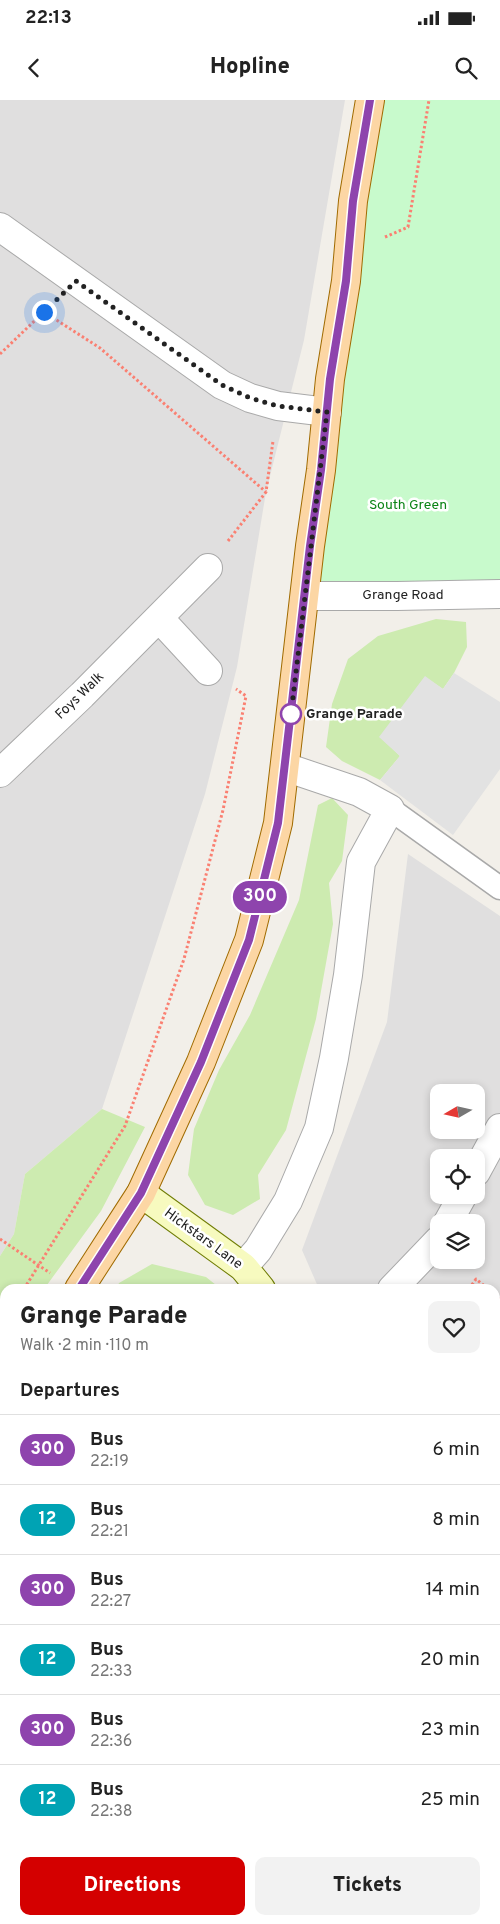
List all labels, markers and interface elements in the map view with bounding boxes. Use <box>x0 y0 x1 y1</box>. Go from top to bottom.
text: 22:13 <box>25 6 72 30</box>
icon: back <box>20 54 48 82</box>
text: Hopline <box>210 54 290 81</box>
icon: search <box>452 54 480 82</box>
your location <box>32 300 57 325</box>
park label: South Green <box>369 497 447 514</box>
street label: Grange Road <box>362 587 444 604</box>
street label: Foys Walk <box>52 669 108 723</box>
marker: Grange Parade <box>280 703 302 725</box>
place label: Grange Parade <box>306 706 403 723</box>
line badge: 300 <box>231 881 289 913</box>
text: 300 <box>243 885 277 908</box>
north arrow <box>430 1084 485 1139</box>
map controls <box>430 1084 485 1269</box>
button: locate <box>430 1149 485 1204</box>
street label: Hickstars Lane <box>160 1205 246 1273</box>
button: layers <box>430 1214 485 1269</box>
button: heart <box>428 1301 480 1353</box>
text: Grange Parade <box>20 1302 188 1332</box>
text: Walk · 2 min · 110 m <box>20 1336 149 1356</box>
text: Departures <box>20 1379 120 1403</box>
text: Bus <box>90 1428 124 1452</box>
text: 300 <box>30 1438 65 1461</box>
text: 6 min <box>433 1438 480 1462</box>
text: 22:19 <box>90 1452 129 1472</box>
text: Bus <box>90 1498 124 1522</box>
text: 12 <box>38 1508 57 1531</box>
text: 8 min <box>432 1508 480 1532</box>
text: 22:21 <box>90 1522 129 1542</box>
text: Bus <box>90 1568 124 1592</box>
text: 300 <box>30 1578 65 1601</box>
text: 14 min <box>425 1578 480 1602</box>
text: 22:27 <box>90 1592 131 1612</box>
text: Bus <box>90 1638 124 1662</box>
text: 12 <box>38 1648 57 1671</box>
text: 20 min <box>420 1648 480 1672</box>
text: 22:33 <box>90 1662 132 1682</box>
text: Bus <box>90 1708 124 1732</box>
text: 300 <box>30 1718 65 1741</box>
text: 23 min <box>421 1718 480 1742</box>
text: 22:36 <box>90 1732 132 1752</box>
text: Bus <box>90 1778 124 1802</box>
text: 12 <box>38 1788 57 1811</box>
text: 25 min <box>420 1788 480 1812</box>
text: 22:38 <box>90 1802 133 1822</box>
button: Directions <box>20 1857 245 1915</box>
button: Tickets <box>255 1857 480 1915</box>

